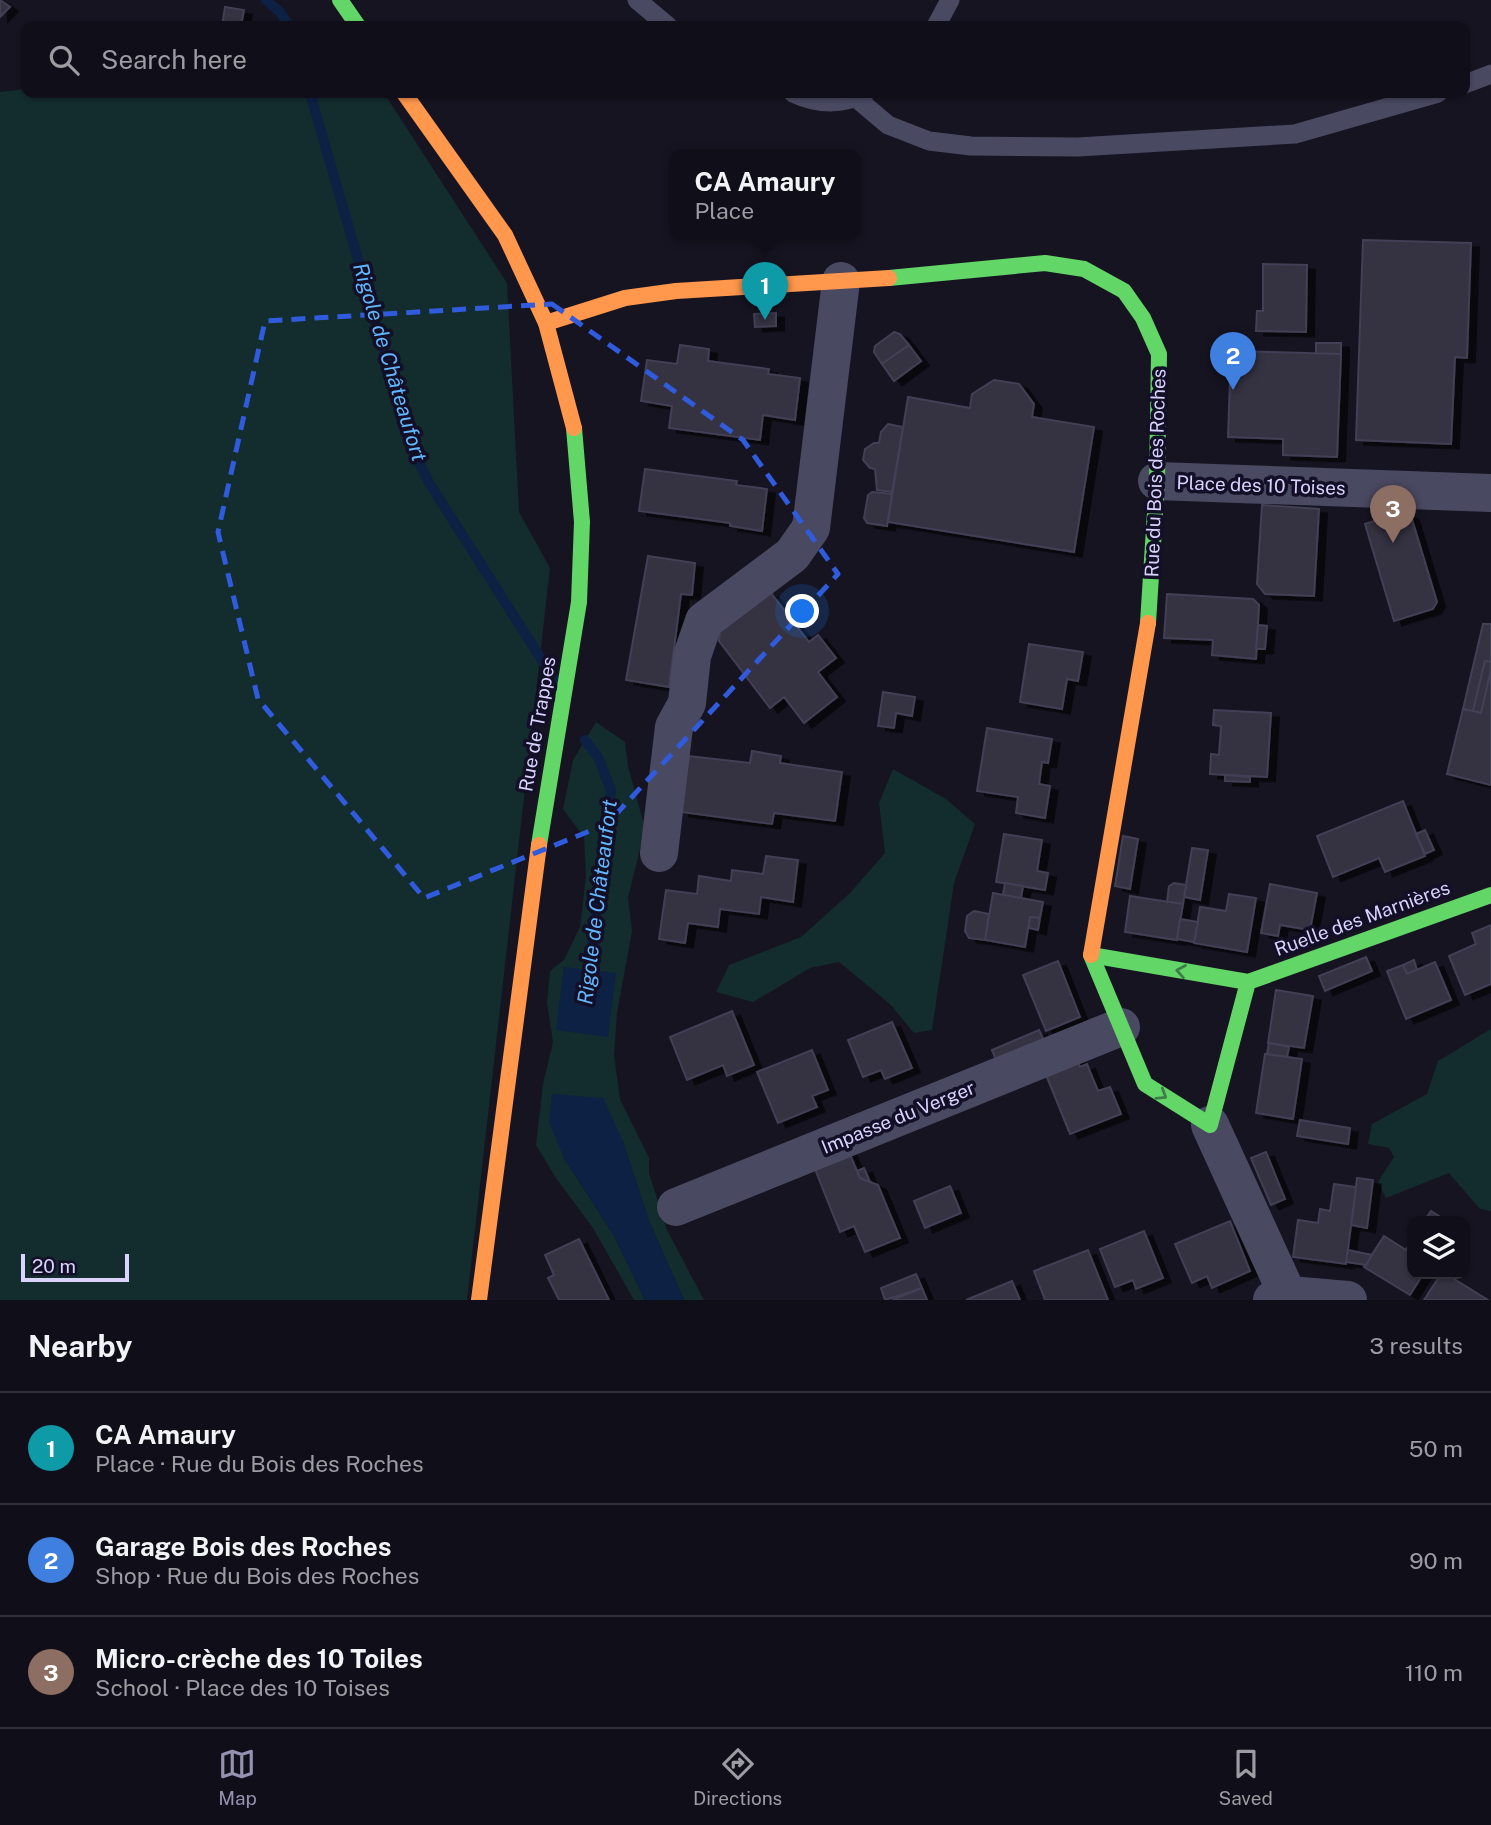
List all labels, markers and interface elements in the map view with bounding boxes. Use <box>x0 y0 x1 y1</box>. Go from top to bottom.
search box <box>21 21 1470 98</box>
icon: search <box>45 41 83 79</box>
text: Search here <box>101 44 247 75</box>
popup <box>669 149 861 240</box>
text: CA Amaury <box>695 166 835 197</box>
text: Place <box>695 197 754 224</box>
water label: Rigole de Châteaufort <box>348 260 432 464</box>
pin: 1 <box>742 262 788 320</box>
pin: 2 <box>1210 332 1256 390</box>
street label: Rue du Bois des Roches <box>1140 368 1170 578</box>
street label: Place des 10 Toises <box>1176 471 1346 499</box>
pin: 3 <box>1370 485 1416 543</box>
your location <box>785 594 819 628</box>
street label: Rue de Trappes <box>514 655 560 793</box>
water label: Rigole de Châteaufort <box>572 798 622 1006</box>
street label: Ruelle des Marnières <box>1271 876 1453 960</box>
one-way arrow <box>1175 964 1187 979</box>
street label: Impasse du Verger <box>818 1076 978 1158</box>
one-way arrow <box>1155 1086 1168 1099</box>
map controls <box>1407 1216 1470 1279</box>
button: layers <box>1407 1216 1470 1279</box>
scale bar <box>21 1251 130 1283</box>
text: 20 m <box>32 1255 76 1277</box>
text: Nearby <box>28 1328 132 1364</box>
text: 3 results <box>1369 1332 1463 1359</box>
text: CA Amaury <box>95 1419 236 1450</box>
text: 1 <box>46 1435 56 1462</box>
text: 50 m <box>1409 1435 1463 1462</box>
text: Place · Rue du Bois des Roches <box>95 1450 424 1477</box>
text: Garage Bois des Roches <box>95 1531 391 1562</box>
text: 2 <box>44 1547 58 1574</box>
text: 90 m <box>1409 1547 1463 1574</box>
text: Shop · Rue du Bois des Roches <box>95 1562 419 1589</box>
text: Micro-crèche des 10 Toiles <box>95 1643 423 1674</box>
text: 3 <box>43 1659 59 1686</box>
text: 110 m <box>1405 1659 1463 1686</box>
text: School · Place des 10 Toises <box>95 1674 390 1701</box>
tab: Map <box>218 1745 257 1809</box>
tab: Directions <box>693 1745 782 1809</box>
tab: Saved <box>1219 1745 1273 1809</box>

